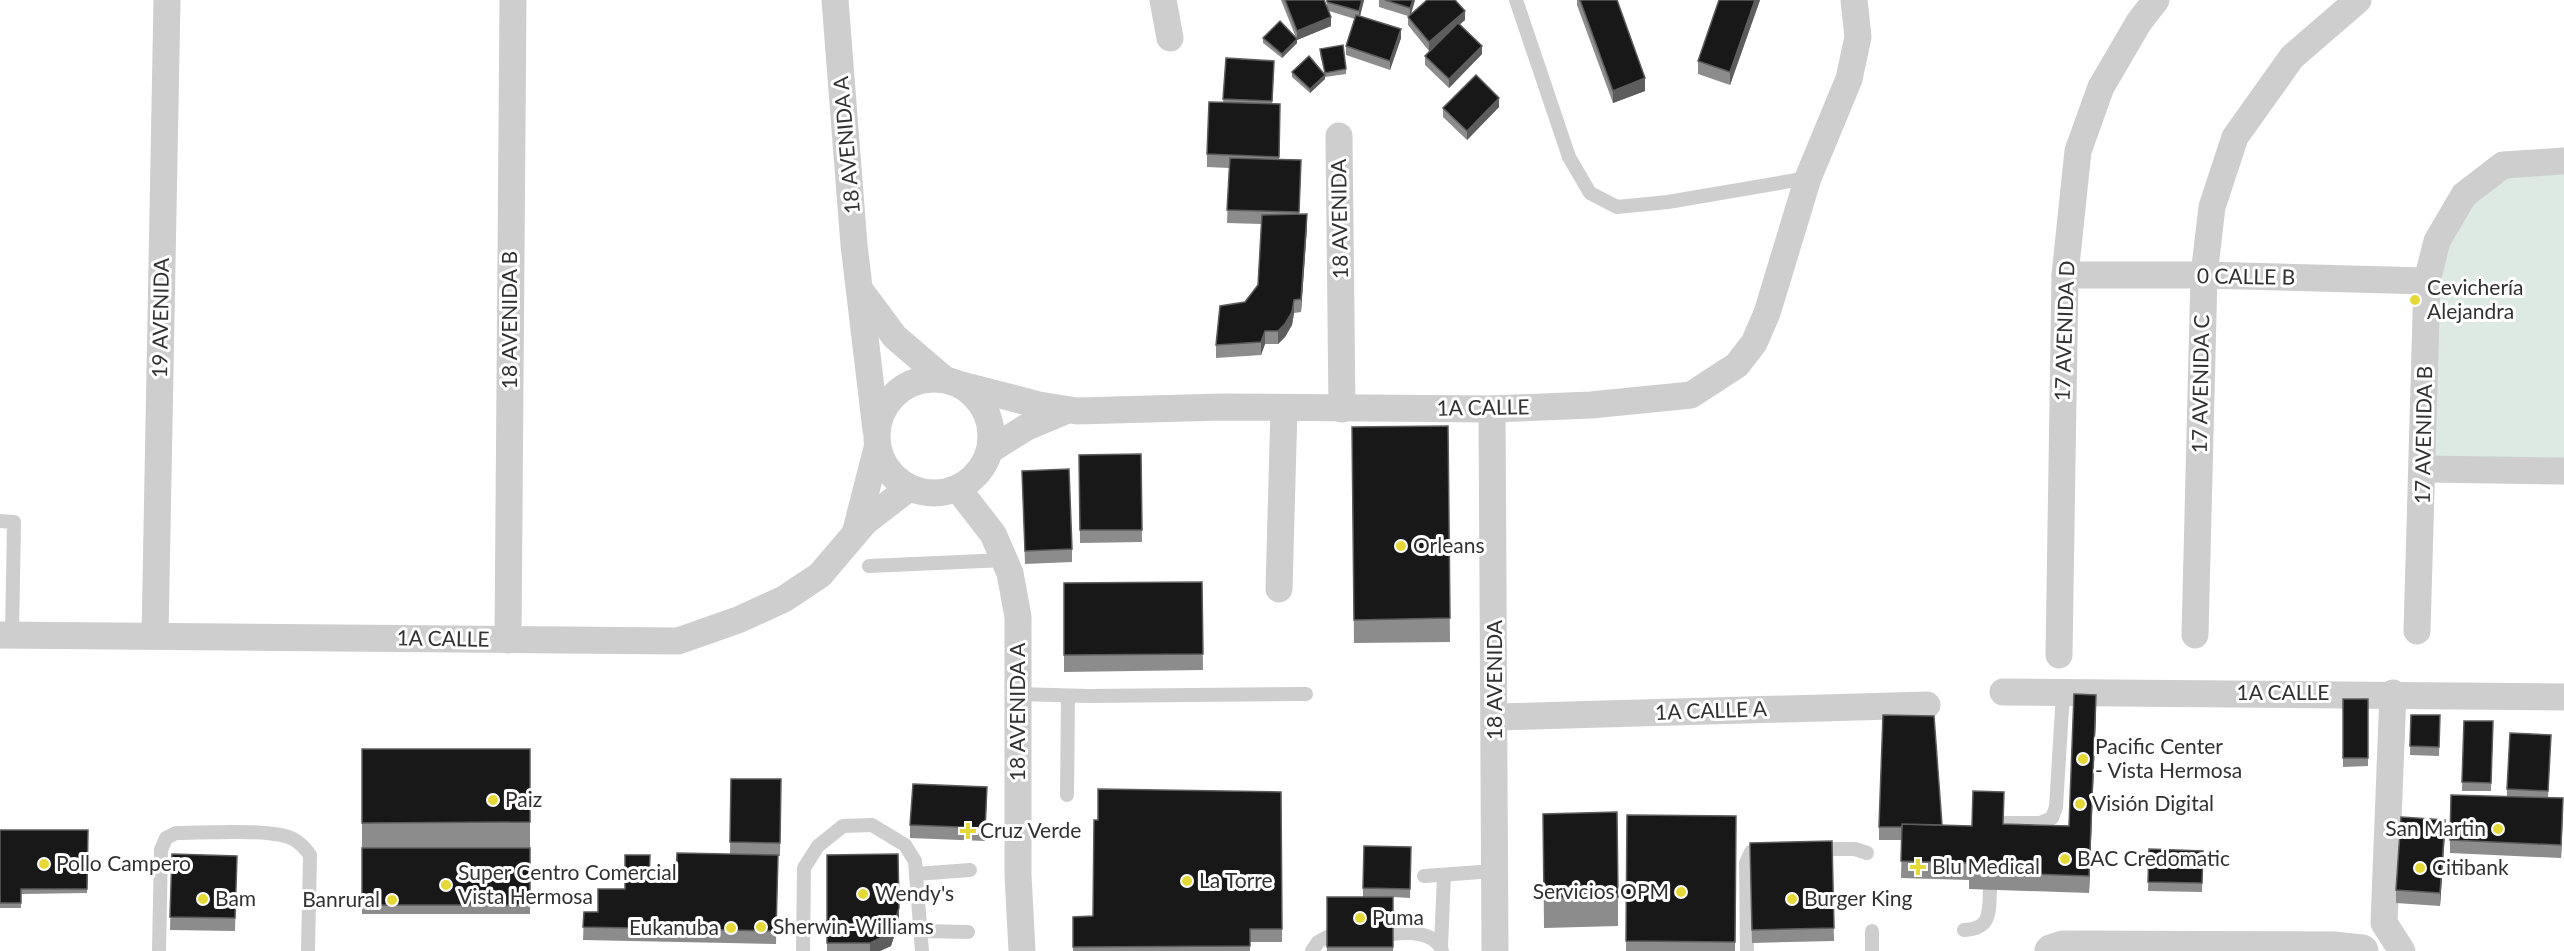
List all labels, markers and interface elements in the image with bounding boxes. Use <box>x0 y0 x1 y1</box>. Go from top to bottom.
street label: 18 AVENIDA A <box>827 74 864 215</box>
street label: 18 AVENIDA <box>1325 158 1352 279</box>
street label: 18 AVENIDA B <box>496 251 521 389</box>
street label: 19 AVENIDA <box>146 257 173 378</box>
street label: 17 AVENIDA D <box>2049 260 2078 402</box>
street label: 0 CALLE B <box>2197 262 2295 289</box>
place label: Cevichería Alejandra <box>2427 274 2524 323</box>
marker: Cevichería Alejandra <box>2408 293 2422 307</box>
street label: 17 AVENIDA C <box>2186 314 2213 454</box>
street label: 17 AVENIDA B <box>2409 366 2436 504</box>
street label: 1A CALLE <box>1436 393 1530 420</box>
place label: Orleans <box>1413 532 1485 557</box>
marker: Orleans <box>1394 539 1408 553</box>
street label: 18 AVENIDA <box>1481 619 1506 740</box>
street label: 1A CALLE <box>396 624 490 651</box>
street label: 18 AVENIDA A <box>1004 642 1029 781</box>
street label: 1A CALLE <box>2236 679 2330 704</box>
street label: 1A CALLE A <box>1655 695 1768 724</box>
place label: Pacific Center - Vista Hermosa <box>2095 733 2242 782</box>
marker: Pacific Center - Vista Hermosa <box>2076 752 2090 766</box>
place label: Paiz <box>505 786 542 811</box>
place label: Visión Digital <box>2092 790 2214 815</box>
marker: Paiz <box>486 793 500 807</box>
marker: Visión Digital <box>2073 797 2087 811</box>
place label: San Martin <box>2385 815 2486 840</box>
place label: Cruz Verde <box>980 817 1081 842</box>
marker: San Martin <box>2491 822 2505 836</box>
marker: Cruz Verde <box>961 824 975 838</box>
place label: BAC Credomatic <box>2077 845 2230 870</box>
place label: Pollo Campero <box>56 850 191 875</box>
marker: BAC Credomatic <box>2058 852 2072 866</box>
place label: Blu Medical <box>1932 853 2040 878</box>
place label: Citibank <box>2432 854 2509 879</box>
marker: Pollo Campero <box>37 857 51 871</box>
marker: Blu Medical <box>1909 858 1927 876</box>
place label: Super Centro Comercial Vista Hermosa <box>458 859 677 908</box>
marker: Citibank <box>2413 861 2427 875</box>
place label: La Torre <box>1199 867 1273 892</box>
marker: La Torre <box>1180 874 1194 888</box>
marker: Super Centro Comercial Vista Hermosa <box>439 878 453 892</box>
place label: Servicios OPM <box>1533 878 1669 903</box>
place label: Wendy's <box>875 880 954 905</box>
place label: Bam <box>215 885 256 910</box>
marker: Servicios OPM <box>1674 885 1688 899</box>
place label: Burger King <box>1804 885 1913 910</box>
place label: Banrural <box>302 886 380 911</box>
marker: Wendy's <box>856 887 870 901</box>
marker: Bam <box>196 892 210 906</box>
marker: Burger King <box>1785 892 1799 906</box>
marker: Banrural <box>385 893 399 907</box>
place label: Puma <box>1372 904 1424 929</box>
marker: Puma <box>1353 911 1367 925</box>
place label: Sherwin-Williams <box>773 913 934 938</box>
place label: Eukanuba <box>629 914 719 939</box>
marker: Sherwin-Williams <box>754 920 768 934</box>
marker: Eukanuba <box>724 921 738 935</box>

